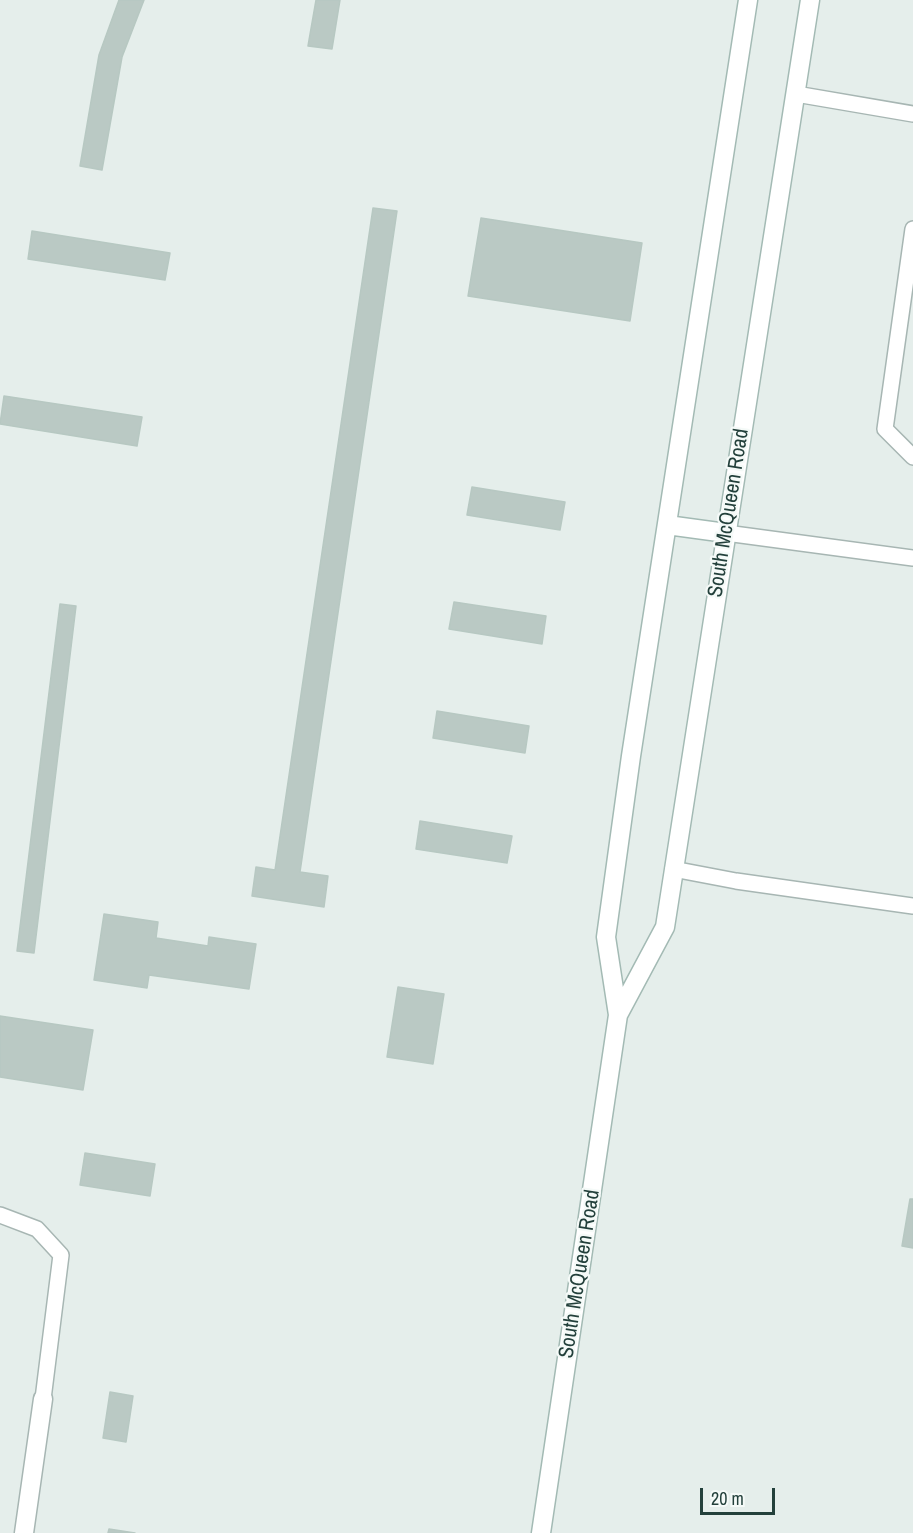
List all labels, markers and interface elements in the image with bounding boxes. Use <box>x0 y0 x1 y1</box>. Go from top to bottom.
street label: South McQueen Road <box>703 427 755 599</box>
street label: South McQueen Road <box>554 1188 606 1360</box>
scale bar <box>703 1476 778 1514</box>
text: 20 m <box>711 1486 744 1511</box>

